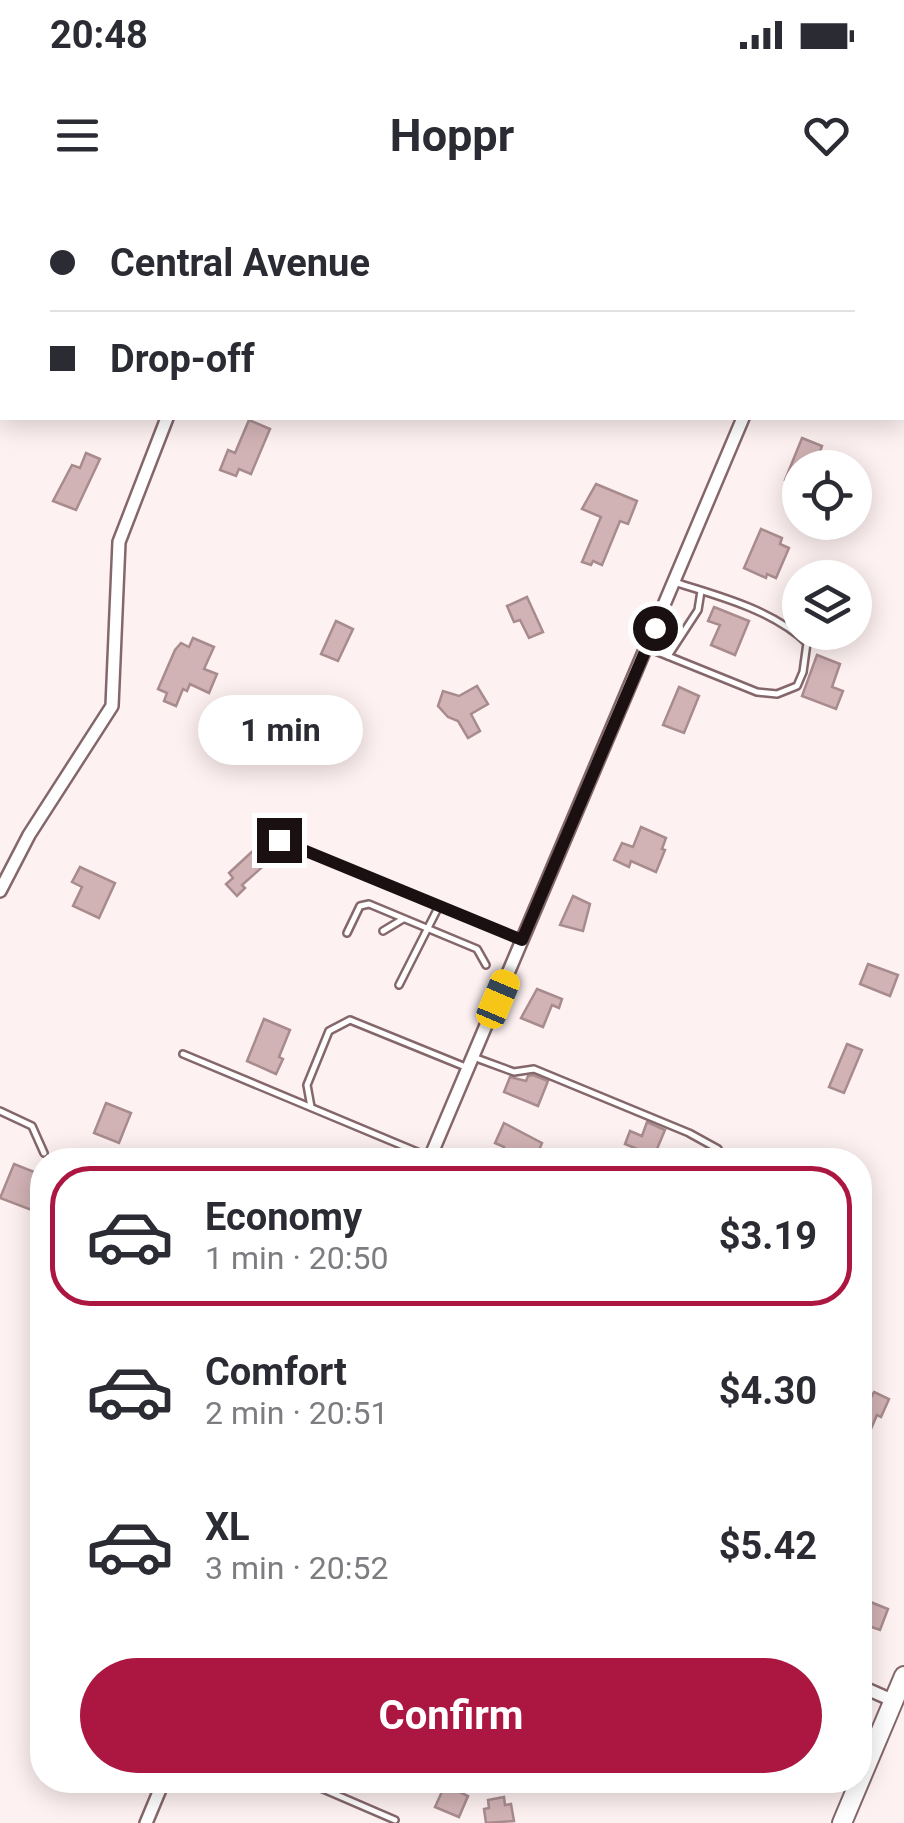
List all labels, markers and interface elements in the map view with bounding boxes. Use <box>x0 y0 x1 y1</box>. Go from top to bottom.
text: 20:48 <box>50 13 148 57</box>
icon: menu <box>50 108 105 163</box>
icon: heart <box>799 108 854 163</box>
text: Hoppr <box>390 109 514 162</box>
text: Central Avenue <box>110 241 370 285</box>
text: Drop-off <box>110 337 255 381</box>
map controls <box>782 450 872 650</box>
button: locate <box>782 450 872 540</box>
button: layers <box>782 560 872 650</box>
route start <box>633 606 678 651</box>
callout: 1 min <box>196 695 362 765</box>
text: 1 min <box>240 711 321 749</box>
route end <box>257 818 302 863</box>
car <box>472 966 524 1032</box>
icon: car <box>85 1191 175 1281</box>
text: Economy <box>205 1195 362 1239</box>
text: $3.19 <box>719 1214 817 1258</box>
text: 1 min · 20:50 <box>205 1239 388 1277</box>
icon: car <box>85 1346 175 1436</box>
text: Comfort <box>205 1350 347 1394</box>
text: $4.30 <box>719 1369 817 1413</box>
text: 2 min · 20:51 <box>205 1394 388 1432</box>
icon: car <box>85 1501 175 1591</box>
text: XL <box>205 1505 250 1549</box>
text: $5.42 <box>719 1524 817 1568</box>
text: 3 min · 20:52 <box>205 1549 388 1587</box>
button: Confirm <box>80 1658 822 1773</box>

